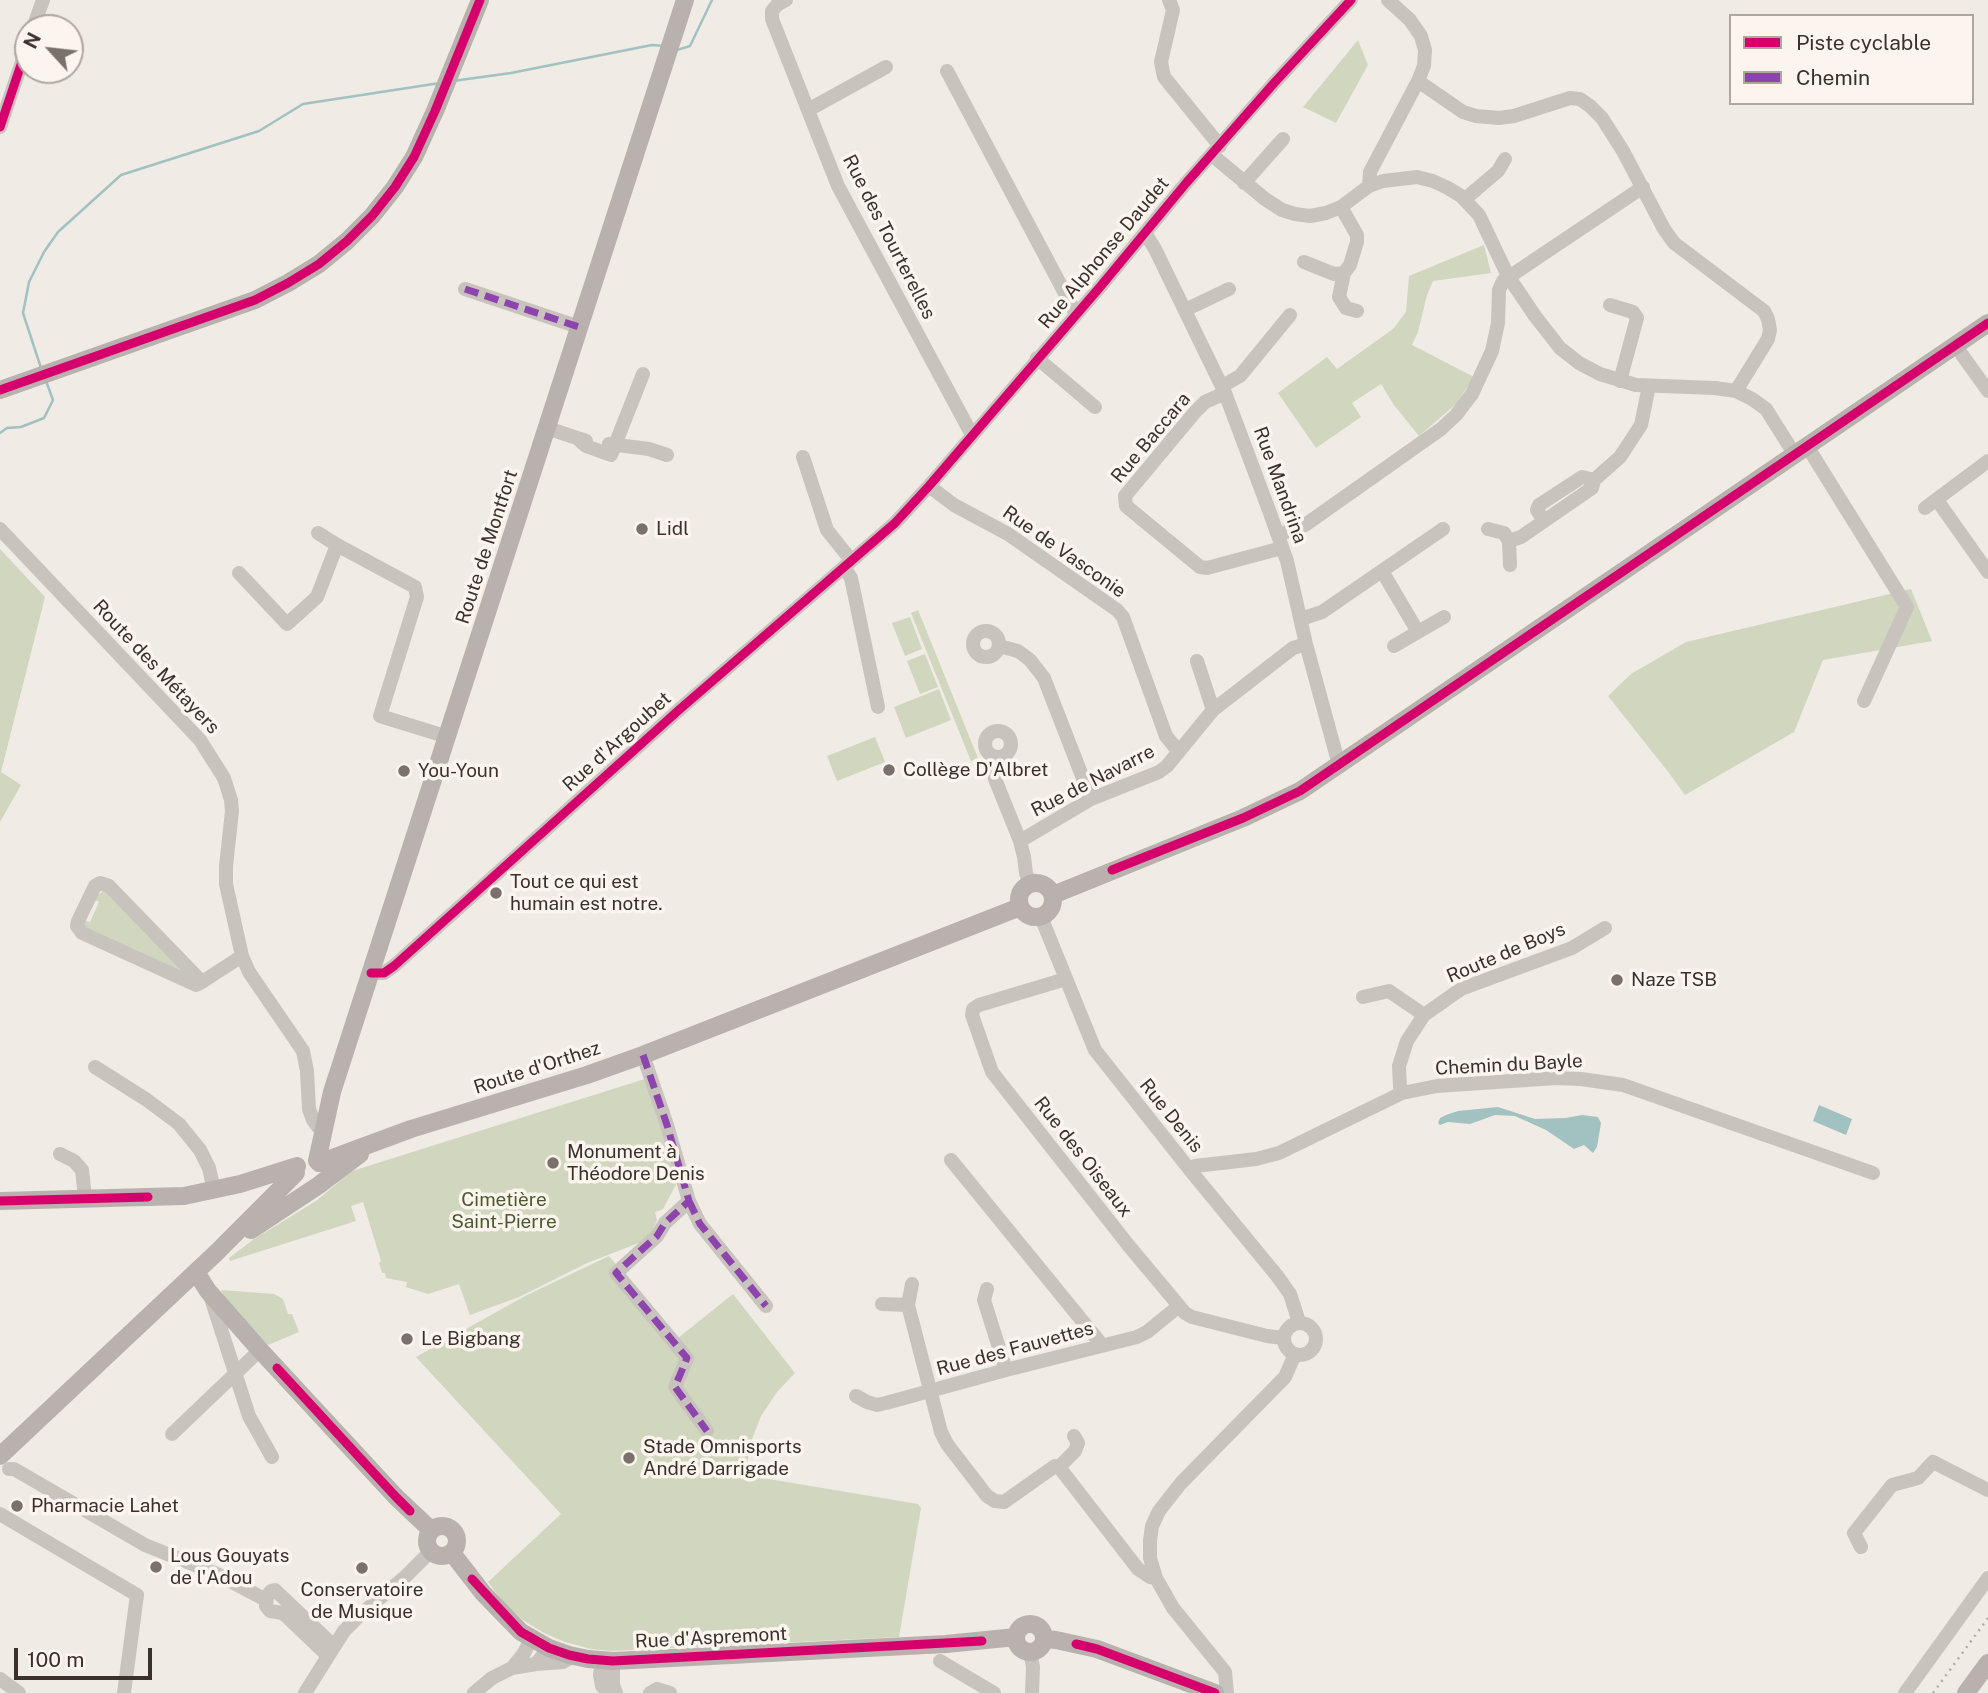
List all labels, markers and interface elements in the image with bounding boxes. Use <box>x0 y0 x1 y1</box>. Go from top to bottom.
north arrow <box>14 14 84 84</box>
legend <box>1729 14 1974 105</box>
text: N <box>19 29 45 52</box>
text: Piste cyclable <box>1796 30 1931 55</box>
text: Chemin <box>1796 65 1870 90</box>
street label: Rue des Tourterelles <box>838 151 940 323</box>
street label: Rue Alphonse Daudet <box>1034 173 1174 333</box>
street label: Rue Baccara <box>1107 388 1195 488</box>
street label: Rue Mandrina <box>1248 424 1312 546</box>
street label: Route de Montfort <box>451 467 523 627</box>
street label: Rue de Vasconie <box>998 501 1130 603</box>
place label: Lidl <box>656 518 689 540</box>
marker: Lidl <box>634 521 650 537</box>
street label: Route des Métayers <box>88 595 224 739</box>
street label: Rue d'Argoubet <box>558 687 676 797</box>
street label: Rue de Navarre <box>1027 740 1159 822</box>
place label: Collège D'Albret <box>903 759 1049 781</box>
place label: You-Youn <box>418 760 499 782</box>
marker: Collège D'Albret <box>881 762 897 778</box>
marker: You-Youn <box>396 763 412 779</box>
place label: Tout ce qui est humain est notre. <box>510 871 663 915</box>
marker: Tout ce qui est humain est notre. <box>488 885 504 901</box>
street label: Route de Boys <box>1443 918 1569 988</box>
place label: Naze TSB <box>1631 969 1717 991</box>
marker: Naze TSB <box>1609 972 1625 988</box>
street label: Route d'Orthez <box>471 1037 603 1099</box>
street label: Chemin du Bayle <box>1435 1050 1583 1080</box>
street label: Rue Denis <box>1134 1075 1208 1157</box>
street label: Rue des Oiseaux <box>1029 1092 1137 1222</box>
place label: Monument à Théodore Denis <box>567 1141 705 1185</box>
marker: Monument à Théodore Denis <box>545 1155 561 1171</box>
park label: Cimetière Saint-Pierre <box>451 1189 557 1233</box>
street label: Rue des Fauvettes <box>934 1317 1096 1381</box>
place label: Le Bigbang <box>421 1328 521 1350</box>
marker: Le Bigbang <box>399 1331 415 1347</box>
place label: Stade Omnisports André Darrigade <box>643 1436 802 1480</box>
marker: Stade Omnisports André Darrigade <box>621 1450 637 1466</box>
place label: Pharmacie Lahet <box>31 1495 179 1517</box>
marker: Pharmacie Lahet <box>9 1498 25 1514</box>
place label: Lous Gouyats de l'Adou <box>170 1545 289 1589</box>
marker: Lous Gouyats de l'Adou <box>148 1559 164 1575</box>
marker: Conservatoire de Musique <box>354 1560 370 1576</box>
place label: Conservatoire de Musique <box>301 1579 423 1623</box>
street label: Rue d'Aspremont <box>634 1623 788 1653</box>
scale bar <box>18 1634 156 1678</box>
text: 100 m <box>27 1647 84 1672</box>

